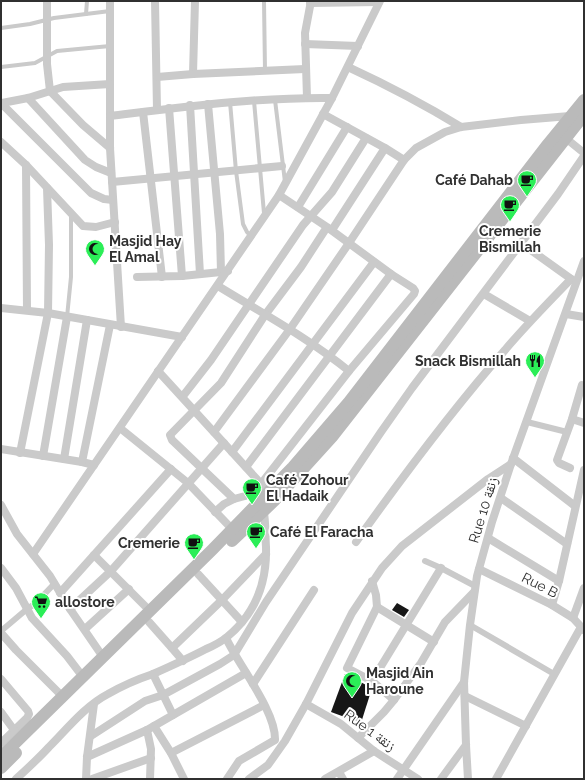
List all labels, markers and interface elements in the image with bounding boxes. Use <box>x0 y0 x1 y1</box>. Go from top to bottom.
cafe icon: Café Dahab <box>516 169 538 197</box>
place label: Café Dahab <box>435 172 513 188</box>
cafe icon: Cremerie Bismillah <box>499 194 521 222</box>
place label: Cremerie Bismillah <box>479 223 542 255</box>
place label: Masjid Hay El Amal <box>109 233 182 265</box>
mosque icon: Masjid Hay El Amal <box>84 238 106 266</box>
restaurant icon: Snack Bismillah <box>524 350 546 378</box>
place label: Snack Bismillah <box>415 353 521 369</box>
place label: Café Zohour El Hadaik <box>266 472 349 504</box>
street label: Rue 10 زنقة <box>465 475 502 545</box>
cafe icon: Café Zohour El Hadaik <box>241 477 263 505</box>
cafe icon: Café El Faracha <box>245 521 267 549</box>
place label: Café El Faracha <box>270 524 374 540</box>
cafe icon: Cremerie <box>183 532 205 560</box>
place label: Cremerie <box>118 535 181 551</box>
street label: Rue B <box>519 569 561 601</box>
supermarket icon: allostore <box>30 591 52 619</box>
place label: allostore <box>55 594 115 610</box>
place label: Masjid Ain Haroune <box>366 665 434 697</box>
mosque icon: Masjid Ain Haroune <box>341 670 363 698</box>
street label: Rue 1 زنقة <box>341 706 399 755</box>

